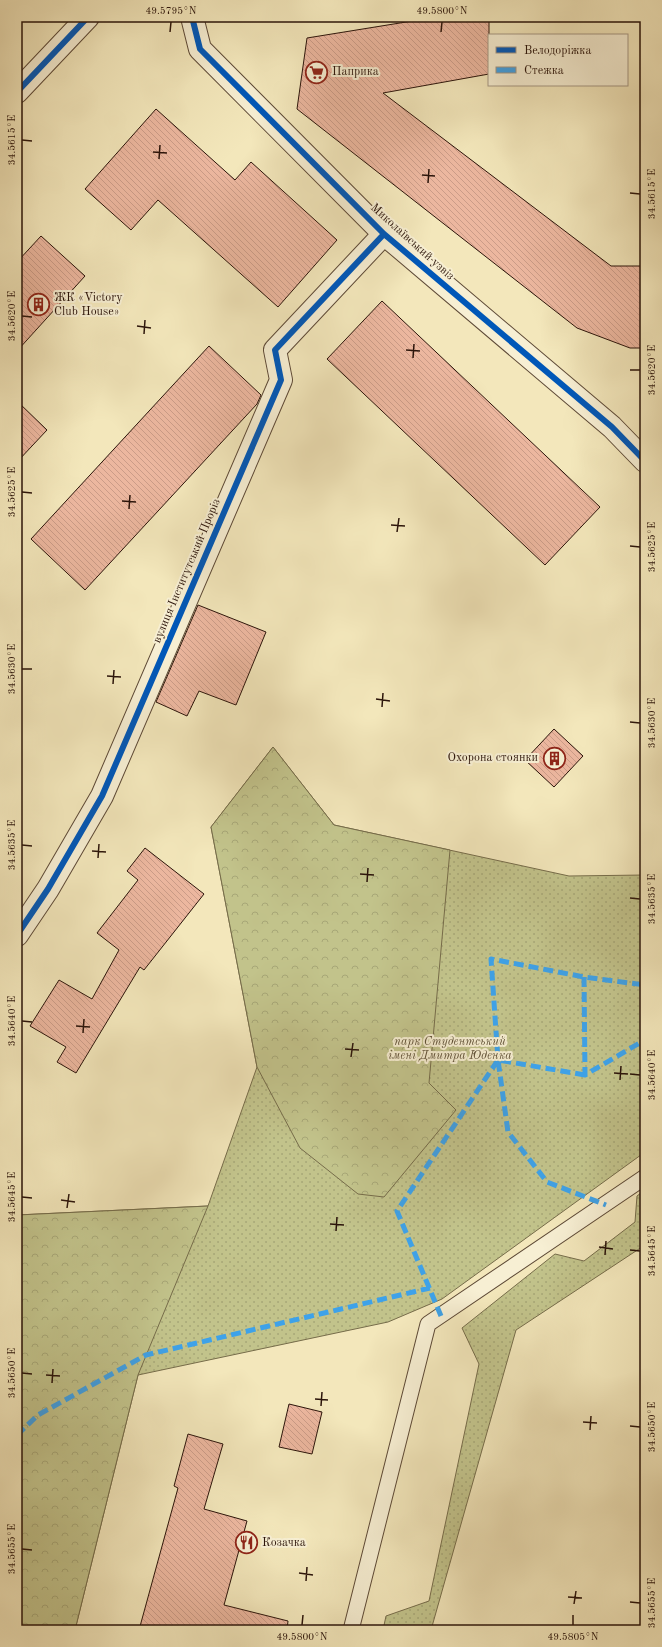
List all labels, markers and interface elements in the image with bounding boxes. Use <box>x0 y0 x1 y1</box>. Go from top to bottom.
text: 49.5795°N <box>145 6 197 16</box>
text: 49.5800°N <box>416 6 468 16</box>
legend <box>488 34 628 86</box>
text: Велодоріжка <box>524 44 591 57</box>
supermarket icon: Паприка <box>303 59 329 85</box>
text: Стежка <box>524 65 564 77</box>
place label: Паприка <box>332 66 379 78</box>
text: 34.5615°E <box>7 115 17 165</box>
text: 34.5615°E <box>647 169 657 219</box>
street label: Миколаївський узвіз <box>368 201 457 283</box>
text: 34.5620°E <box>7 291 17 341</box>
building icon: ЖК «Victory Club House» <box>25 292 51 318</box>
place label: ЖК «Victory Club House» <box>54 292 123 318</box>
text: 34.5620°E <box>647 345 657 395</box>
text: 34.5625°E <box>7 467 17 517</box>
street label: вулиця Інститутський Проріз <box>150 497 223 645</box>
text: 34.5625°E <box>647 522 657 572</box>
text: 34.5630°E <box>7 644 17 694</box>
text: 34.5630°E <box>647 698 657 748</box>
building icon: Охорона стоянки <box>541 745 567 771</box>
place label: Охорона стоянки <box>448 752 538 764</box>
text: 34.5635°E <box>7 820 17 870</box>
text: 34.5635°E <box>647 874 657 924</box>
text: 34.5640°E <box>7 996 17 1046</box>
park label: парк Студентський імені Дмитра Юденка <box>388 1036 512 1062</box>
text: 34.5640°E <box>647 1050 657 1100</box>
text: 34.5645°E <box>7 1172 17 1222</box>
text: 34.5645°E <box>647 1226 657 1276</box>
text: 34.5650°E <box>7 1348 17 1398</box>
text: 34.5650°E <box>647 1402 657 1452</box>
text: 34.5655°E <box>7 1524 17 1574</box>
restaurant icon: Козачка <box>234 1530 260 1556</box>
place label: Козачка <box>262 1537 306 1549</box>
text: 34.5655°E <box>647 1578 657 1628</box>
text: 49.5800°N <box>276 1632 328 1642</box>
text: 49.5805°N <box>547 1632 599 1642</box>

